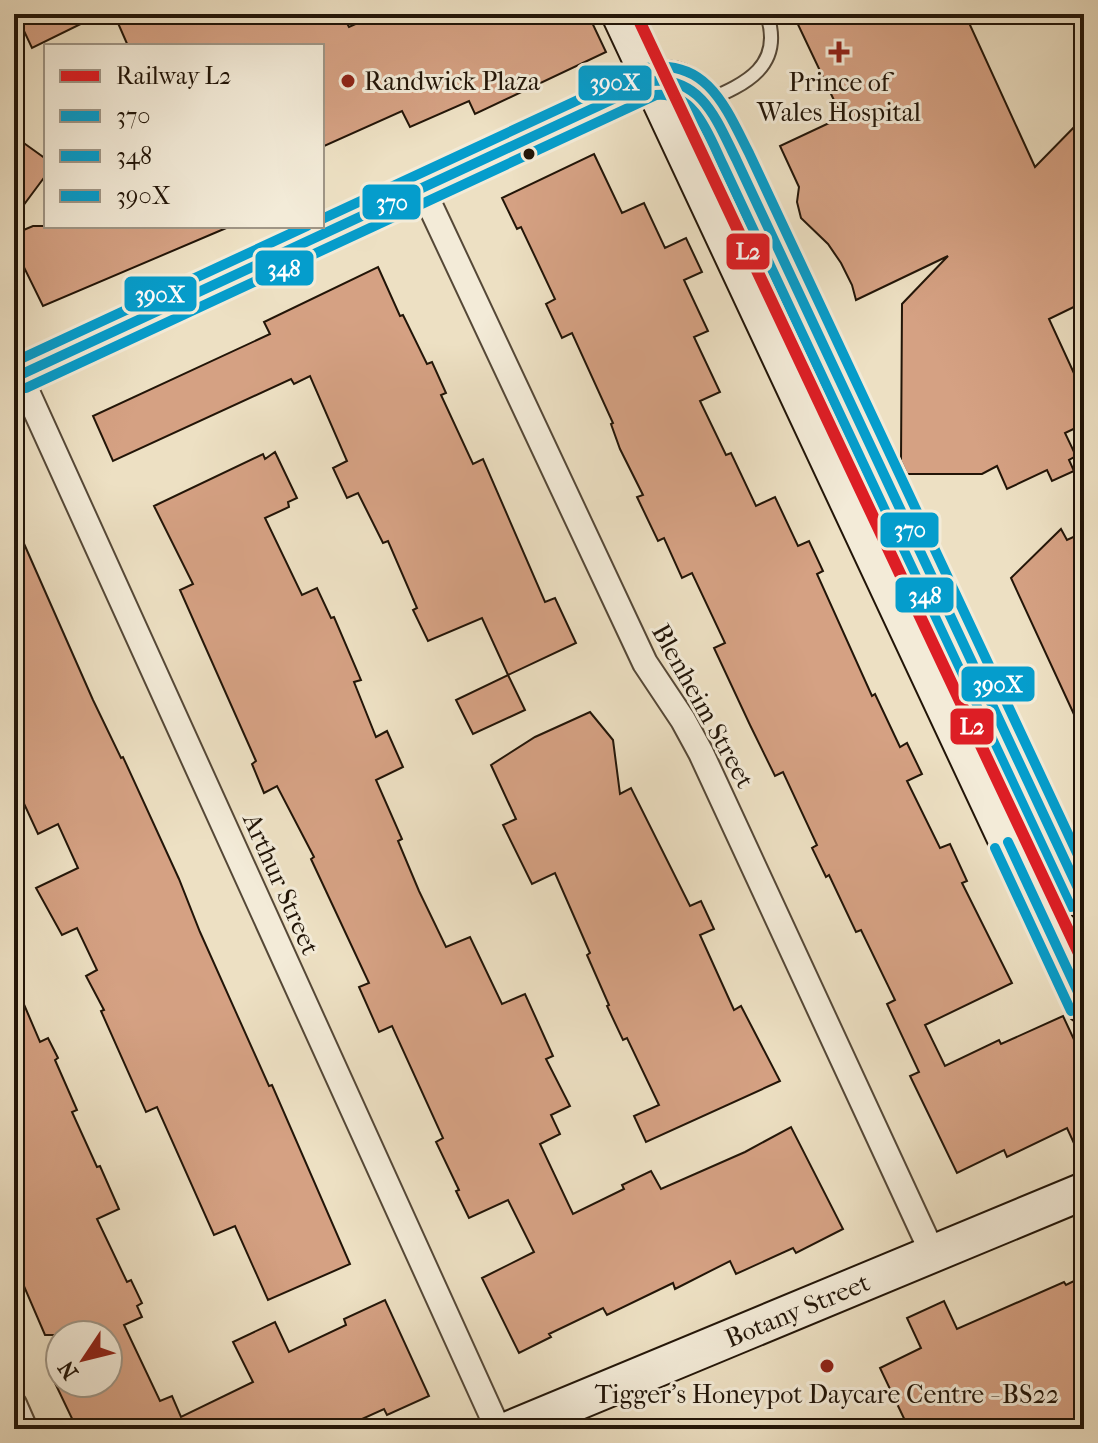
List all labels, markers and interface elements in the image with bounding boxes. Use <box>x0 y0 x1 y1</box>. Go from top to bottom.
marker: Prince of Wales Hospital <box>828 41 850 63</box>
legend <box>44 44 324 228</box>
text: Railway L2 <box>116 62 231 90</box>
line badge: 390X <box>577 64 653 102</box>
place label: Randwick Plaza <box>364 66 541 97</box>
place label: Prince of Wales Hospital <box>756 67 921 128</box>
text: 390X <box>590 70 641 96</box>
marker: Randwick Plaza <box>339 72 357 90</box>
text: 370 <box>116 102 151 130</box>
text: 348 <box>116 142 152 170</box>
unlabelled marker <box>521 146 537 162</box>
text: 390X <box>116 182 171 210</box>
line badge: 370 <box>361 183 422 221</box>
text: 370 <box>376 190 408 216</box>
line badge: L2 <box>725 232 771 271</box>
text: L2 <box>736 239 760 265</box>
line badge: 348 <box>254 249 315 287</box>
text: 348 <box>267 256 301 282</box>
line badge: 390X <box>123 275 198 313</box>
text: 390X <box>135 282 186 308</box>
line badge: 370 <box>879 511 940 549</box>
text: 370 <box>894 517 926 543</box>
line badge: 348 <box>894 576 955 614</box>
text: 348 <box>908 583 942 609</box>
street label: Blenheim Street <box>645 619 761 794</box>
line badge: 390X <box>960 665 1036 703</box>
text: 390X <box>973 672 1024 698</box>
line badge: L2 <box>949 707 995 746</box>
text: L2 <box>960 714 984 740</box>
street label: Arthur Street <box>236 808 326 960</box>
street label: Botany Street <box>720 1266 875 1354</box>
north arrow <box>44 1319 124 1399</box>
text: N <box>53 1355 84 1384</box>
marker: Tigger's Honeypot Daycare Centre - BS22 <box>818 1357 836 1375</box>
place label: Tigger's Honeypot Daycare Centre - BS22 <box>595 1379 1059 1410</box>

